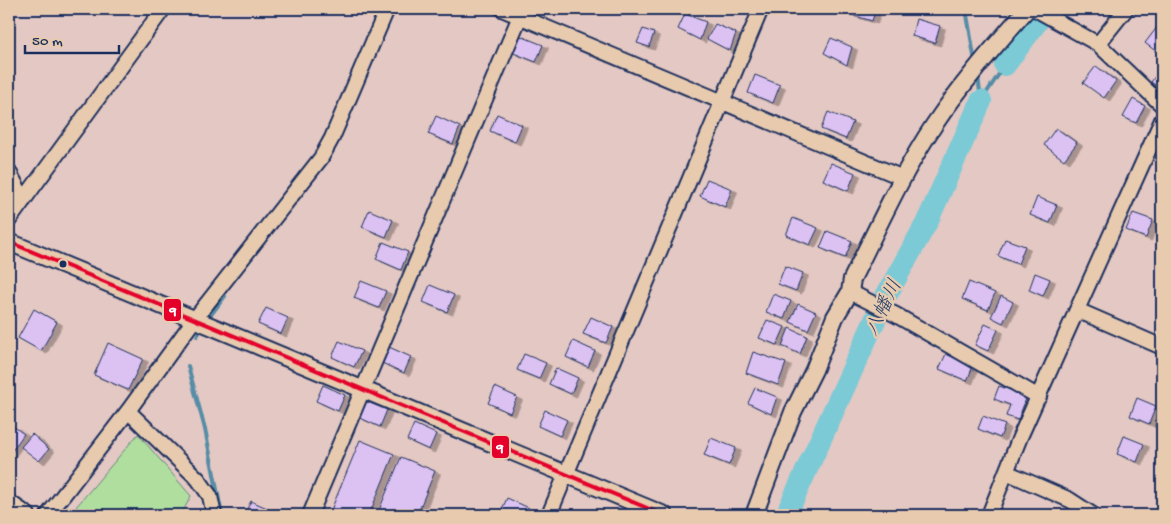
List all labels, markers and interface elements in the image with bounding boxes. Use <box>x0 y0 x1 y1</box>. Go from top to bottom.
scale bar <box>25 22 119 54</box>
text: 50 m <box>32 33 63 51</box>
unlabelled marker <box>58 259 68 269</box>
water label: 八幡川 <box>861 276 909 341</box>
line badge: 9 <box>163 298 182 322</box>
text: 9 <box>168 304 177 321</box>
line badge: 9 <box>491 435 510 459</box>
text: 9 <box>495 441 504 458</box>

